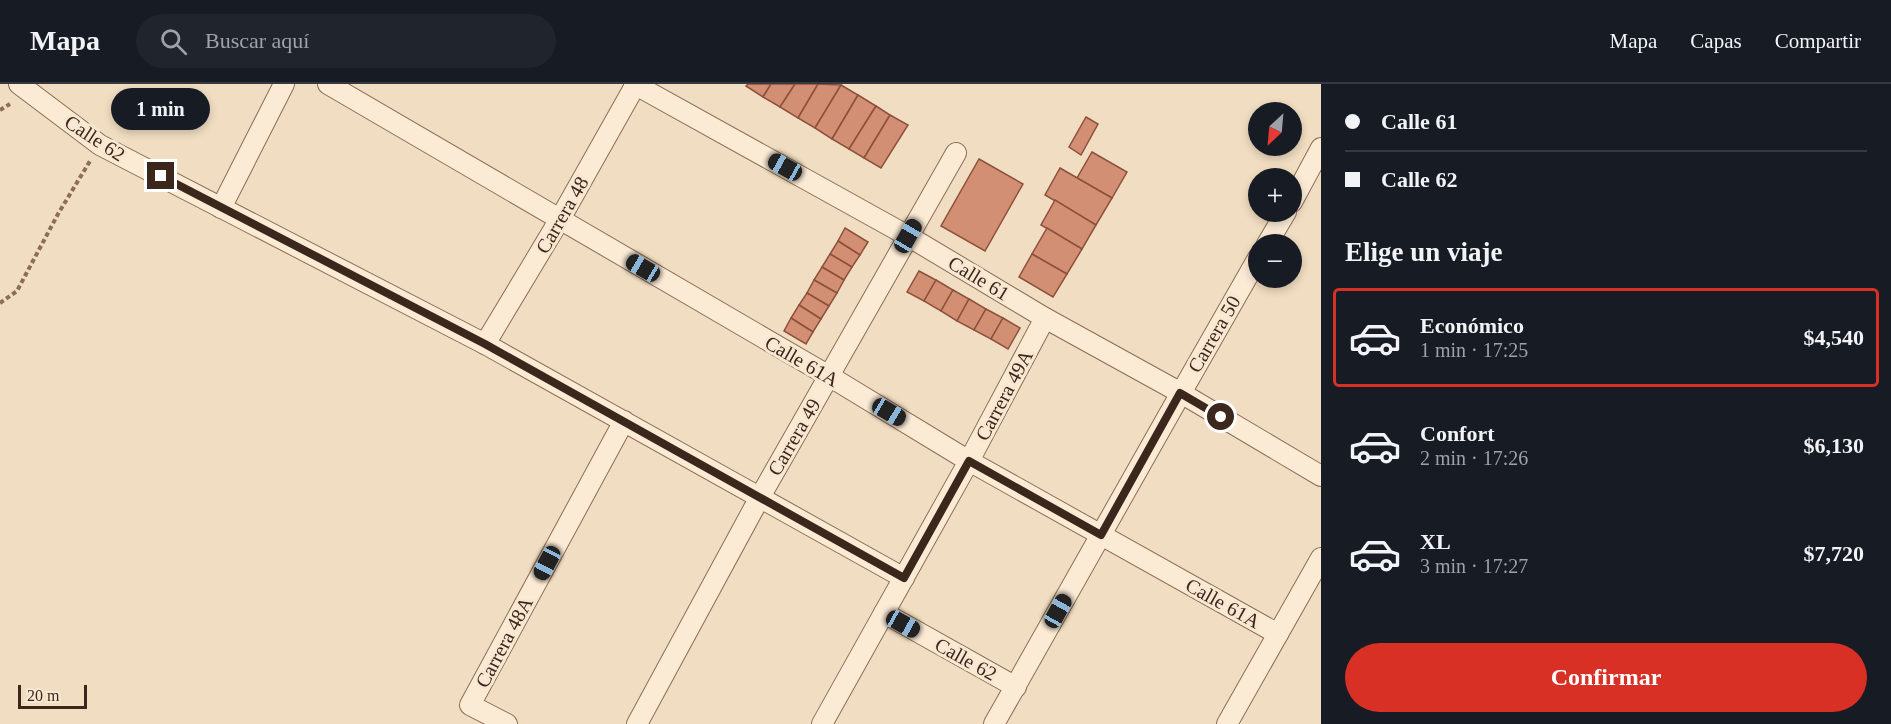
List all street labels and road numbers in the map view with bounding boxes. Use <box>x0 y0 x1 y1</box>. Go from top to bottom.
street label: Calle 62 <box>61 110 129 166</box>
street label: Carrera 48 <box>531 173 593 257</box>
street label: Calle 61 <box>945 251 1013 305</box>
street label: Carrera 50 <box>1183 292 1245 376</box>
street label: Calle 61A <box>761 331 843 391</box>
street label: Carrera 49A <box>971 345 1037 444</box>
street label: Carrera 49 <box>763 395 825 479</box>
street label: Calle 61A <box>1182 574 1265 633</box>
street label: Carrera 48A <box>471 592 537 691</box>
street label: Calle 62 <box>931 633 1001 685</box>

